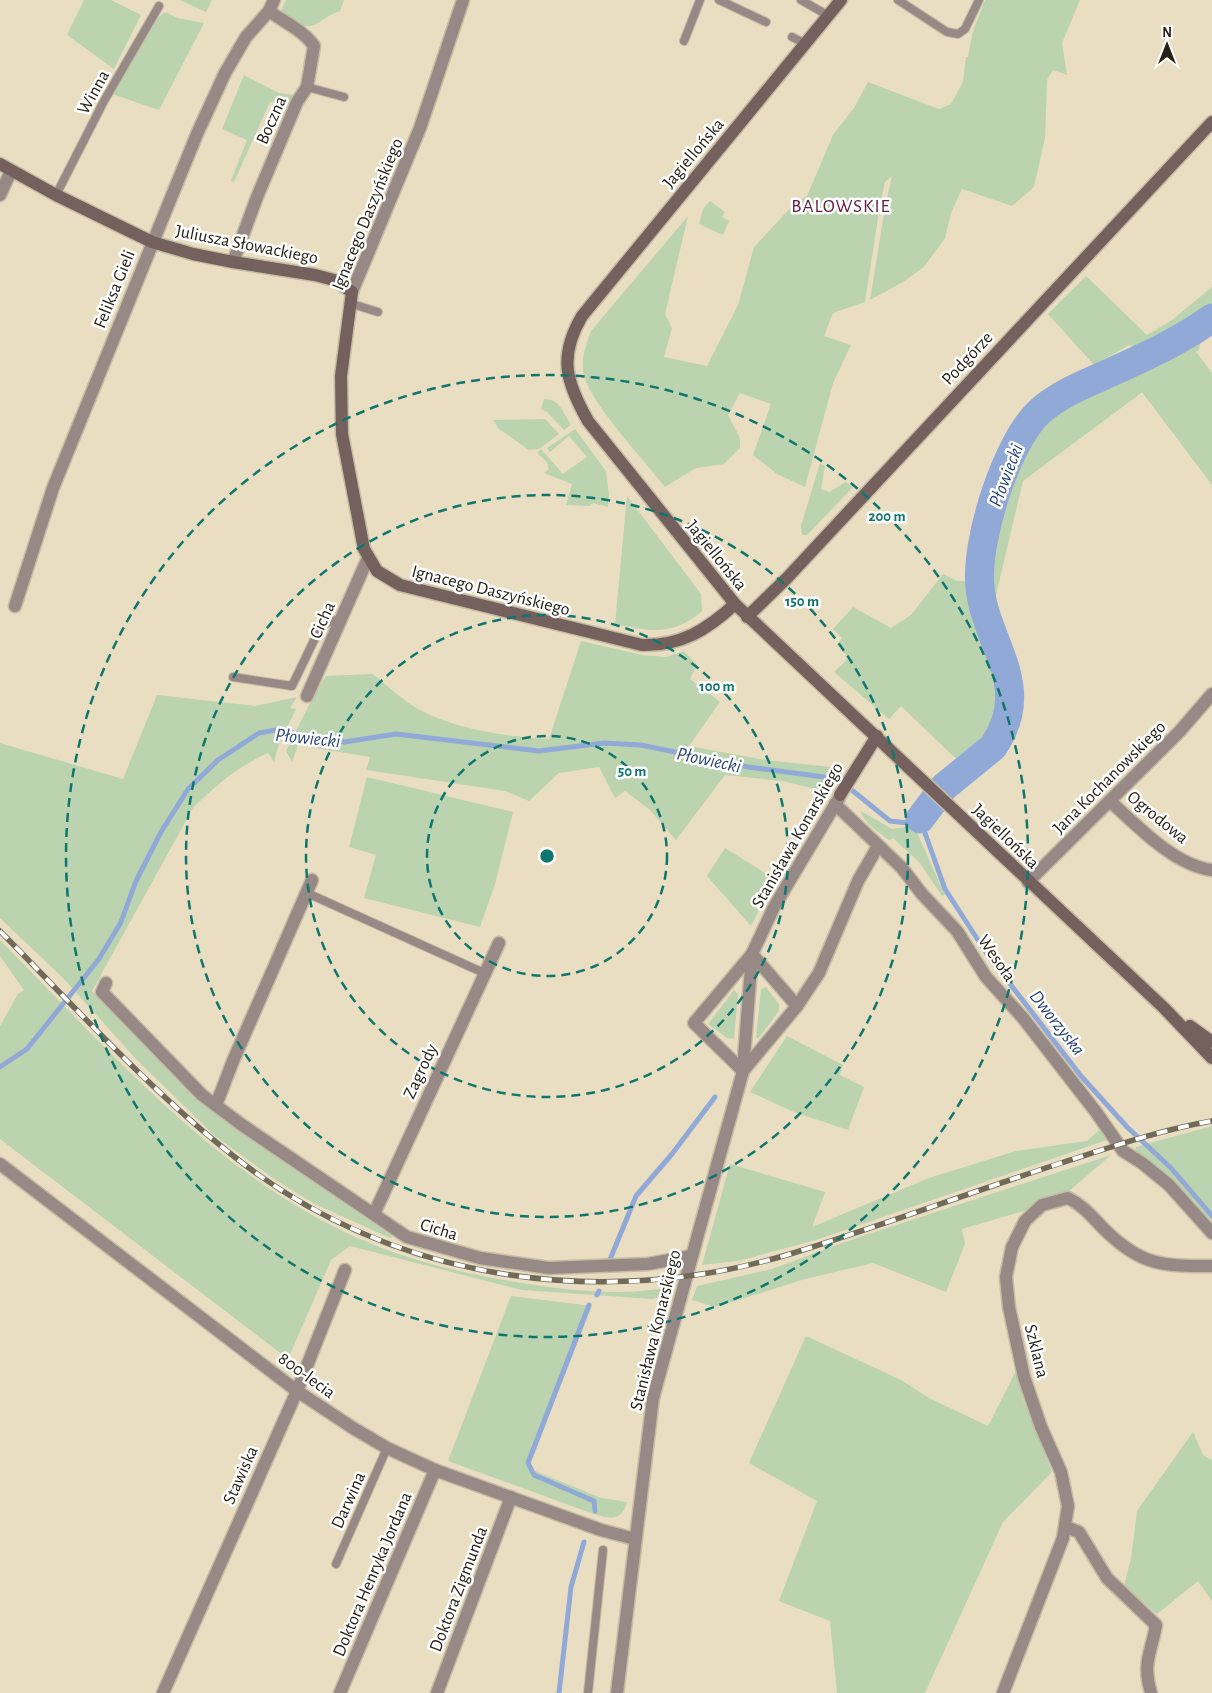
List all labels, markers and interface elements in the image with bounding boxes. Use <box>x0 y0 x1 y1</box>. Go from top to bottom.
north arrow <box>1142 20 1192 70</box>
text: N <box>1162 26 1172 40</box>
street label: Winna <box>75 67 113 117</box>
street label: Boczna <box>253 94 290 147</box>
street label: Jagiellońska <box>660 115 728 192</box>
street label: Ignacego Daszyńskiego <box>329 136 407 293</box>
district label: BALOWSKIE <box>791 197 891 216</box>
street label: Juliusza Słowackiego <box>174 222 320 268</box>
street label: Feliksa Gieli <box>91 248 139 331</box>
street label: Podgórze <box>939 329 997 389</box>
water label: Płowiecki <box>986 442 1027 509</box>
text: 200 m <box>868 509 906 524</box>
street label: Jagiellońska <box>683 517 750 594</box>
street label: Ignacego Daszyńskiego <box>410 563 572 619</box>
text: 150 m <box>785 594 819 609</box>
street label: Cicha <box>307 599 339 642</box>
text: 100 m <box>699 679 735 694</box>
street label: Jana Kochanowskiego <box>1050 718 1170 838</box>
water label: Płowiecki <box>274 726 341 751</box>
water label: Płowiecki <box>675 744 743 777</box>
street label: Stanisława Konarskiego <box>749 759 847 911</box>
text: 50 m <box>618 764 646 779</box>
street label: Ogrodowa <box>1123 788 1191 848</box>
street label: Jagiellońska <box>969 801 1042 873</box>
centre of rings <box>538 847 556 865</box>
street label: Wesoła <box>974 932 1018 985</box>
water label: Dworzyska <box>1026 987 1088 1059</box>
street label: Zagrody <box>400 1041 441 1102</box>
street label: Cicha <box>418 1216 460 1244</box>
street label: Stanisława Konarskiego <box>627 1248 685 1412</box>
street label: Szklana <box>1021 1323 1051 1380</box>
street label: 800-lecia <box>275 1349 338 1402</box>
street label: Stawiska <box>220 1444 262 1507</box>
street label: Darwina <box>329 1469 369 1531</box>
street label: Doktora Henryka Jordana <box>330 1490 416 1659</box>
street label: Doktora Zigmunda <box>427 1524 491 1655</box>

